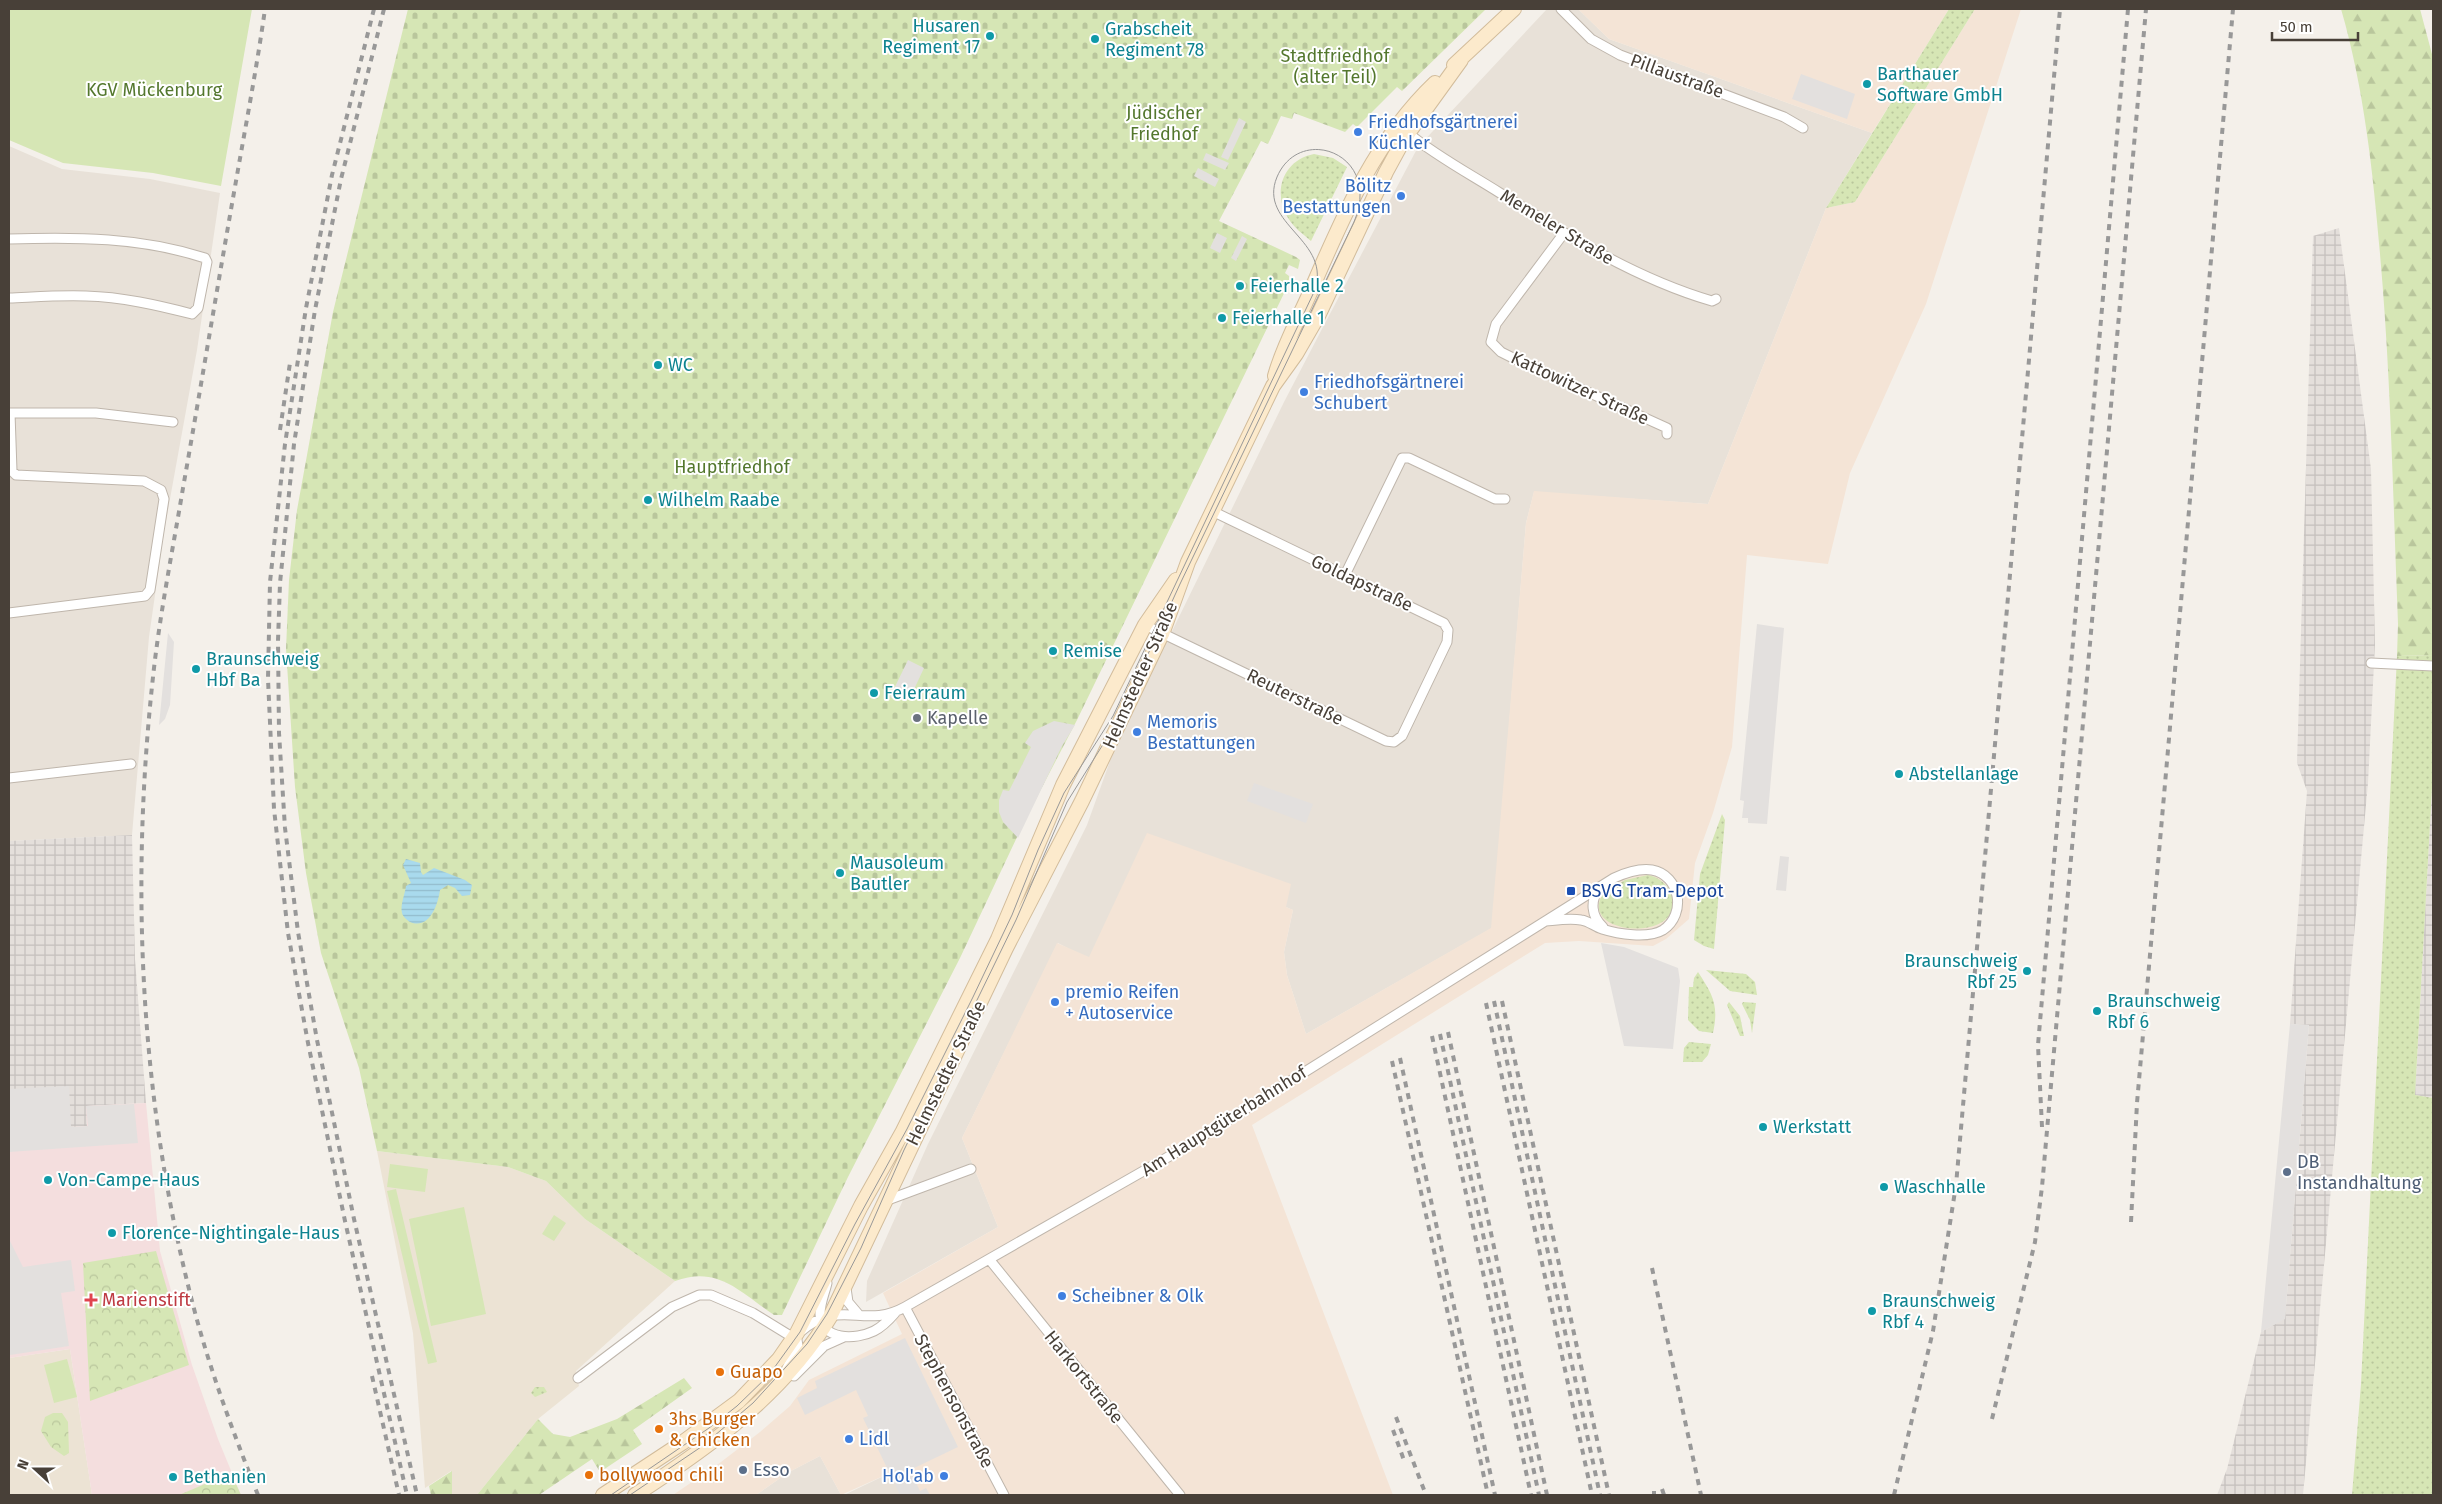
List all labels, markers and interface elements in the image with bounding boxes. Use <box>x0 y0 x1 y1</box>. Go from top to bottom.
scale bar <box>2272 10 2358 42</box>
place label: Husaren Regiment 17 <box>882 15 980 58</box>
place label: Grabscheit Regiment 78 <box>1105 18 1205 61</box>
text: 50 m <box>2280 18 2313 36</box>
marker: Husaren Regiment 17 <box>984 30 996 42</box>
marker: Grabscheit Regiment 78 <box>1089 33 1101 45</box>
park label: Stadtfriedhof (alter Teil) <box>1281 45 1391 88</box>
street label: Pillaustraße <box>1627 49 1727 103</box>
place label: Barthauer Software GmbH <box>1877 63 2003 106</box>
marker: Barthauer Software GmbH <box>1861 78 1873 90</box>
park label: KGV Mückenburg <box>86 79 223 101</box>
park label: Jüdischer Friedhof <box>1126 102 1202 145</box>
place label: Friedhofsgärtnerei Küchler <box>1368 111 1518 154</box>
marker: Friedhofsgärtnerei Küchler <box>1352 126 1364 138</box>
place label: Bölitz Bestattungen <box>1282 175 1391 218</box>
street label: Memeler Straße <box>1496 184 1618 270</box>
marker: Bölitz Bestattungen <box>1395 190 1407 202</box>
place label: Feierhalle 2 <box>1250 275 1344 297</box>
marker: Feierhalle 2 <box>1234 280 1246 292</box>
place label: Feierhalle 1 <box>1232 307 1325 329</box>
marker: Feierhalle 1 <box>1216 312 1228 324</box>
street label: Kattowitzer Straße <box>1507 346 1653 430</box>
place label: WC <box>668 354 693 376</box>
marker: WC <box>652 359 664 371</box>
place label: Friedhofsgärtnerei Schubert <box>1314 371 1464 414</box>
marker: Friedhofsgärtnerei Schubert <box>1298 386 1310 398</box>
park label: Hauptfriedhof <box>674 456 792 478</box>
place label: Wilhelm Raabe <box>658 489 780 511</box>
marker: Wilhelm Raabe <box>642 494 654 506</box>
street label: Goldapstraße <box>1308 550 1416 616</box>
street label: Helmstedter Straße <box>1098 598 1182 752</box>
place label: Remise <box>1063 640 1122 662</box>
marker: Remise <box>1047 645 1059 657</box>
place label: Braunschweig Hbf Ba <box>206 648 319 691</box>
marker: Braunschweig Hbf Ba <box>190 663 202 675</box>
street label: Reuterstraße <box>1243 664 1347 730</box>
place label: Feierraum <box>884 682 966 704</box>
marker: Feierraum <box>868 687 880 699</box>
place label: Kapelle <box>927 707 988 729</box>
place label: Memoris Bestattungen <box>1147 711 1256 754</box>
marker: Kapelle <box>911 712 923 724</box>
marker: Memoris Bestattungen <box>1131 726 1143 738</box>
place label: Abstellanlage <box>1909 763 2019 785</box>
marker: Abstellanlage <box>1893 768 1905 780</box>
place label: Mausoleum Bautler <box>850 852 944 895</box>
marker: Mausoleum Bautler <box>834 867 846 879</box>
place label: BSVG Tram-Depot <box>1581 880 1724 902</box>
marker: BSVG Tram-Depot <box>1565 885 1577 897</box>
place label: Braunschweig Rbf 25 <box>1904 950 2018 993</box>
marker: Braunschweig Rbf 25 <box>2021 965 2033 977</box>
place label: premio Reifen + Autoservice <box>1065 981 1179 1024</box>
place label: Braunschweig Rbf 6 <box>2107 990 2220 1033</box>
marker: premio Reifen + Autoservice <box>1049 996 1061 1008</box>
street label: Helmstedter Straße <box>901 997 991 1149</box>
marker: Braunschweig Rbf 6 <box>2091 1005 2103 1017</box>
street label: Am Hauptgüterbahnhof <box>1137 1060 1313 1181</box>
place label: Werkstatt <box>1773 1116 1852 1138</box>
marker: Werkstatt <box>1757 1121 1769 1133</box>
place label: DB Instandhaltung <box>2297 1151 2422 1194</box>
marker: DB Instandhaltung <box>2281 1166 2293 1178</box>
place label: Von-Campe-Haus <box>58 1169 200 1191</box>
marker: Von-Campe-Haus <box>42 1174 54 1186</box>
place label: Waschhalle <box>1894 1176 1986 1198</box>
marker: Waschhalle <box>1878 1181 1890 1193</box>
place label: Florence-Nightingale-Haus <box>122 1222 340 1244</box>
marker: Florence-Nightingale-Haus <box>106 1227 118 1239</box>
place label: Scheibner & Olk <box>1072 1285 1204 1307</box>
place label: Marienstift <box>102 1289 191 1311</box>
marker: Scheibner & Olk <box>1056 1290 1068 1302</box>
place label: Braunschweig Rbf 4 <box>1882 1290 1995 1333</box>
marker: Marienstift <box>84 1293 98 1307</box>
marker: Braunschweig Rbf 4 <box>1866 1305 1878 1317</box>
street label: Harkortstraße <box>1040 1326 1128 1428</box>
street label: Stephensonstraße <box>909 1330 999 1472</box>
place label: Guapo <box>730 1361 783 1383</box>
marker: Guapo <box>714 1366 726 1378</box>
place label: 3hs Burger & Chicken <box>669 1408 756 1451</box>
marker: 3hs Burger & Chicken <box>653 1423 665 1435</box>
place label: Lidl <box>859 1428 889 1450</box>
marker: Lidl <box>843 1433 855 1445</box>
north arrow <box>10 1444 60 1494</box>
text: N <box>14 1457 33 1472</box>
place label: Esso <box>753 1459 790 1481</box>
place label: bollywood chili <box>599 1464 723 1486</box>
marker: Esso <box>737 1464 749 1476</box>
place label: Hol'ab <box>882 1465 934 1487</box>
place label: Bethanien <box>183 1466 267 1488</box>
marker: bollywood chili <box>583 1469 595 1481</box>
marker: Hol'ab <box>938 1470 950 1482</box>
marker: Bethanien <box>167 1471 179 1483</box>

